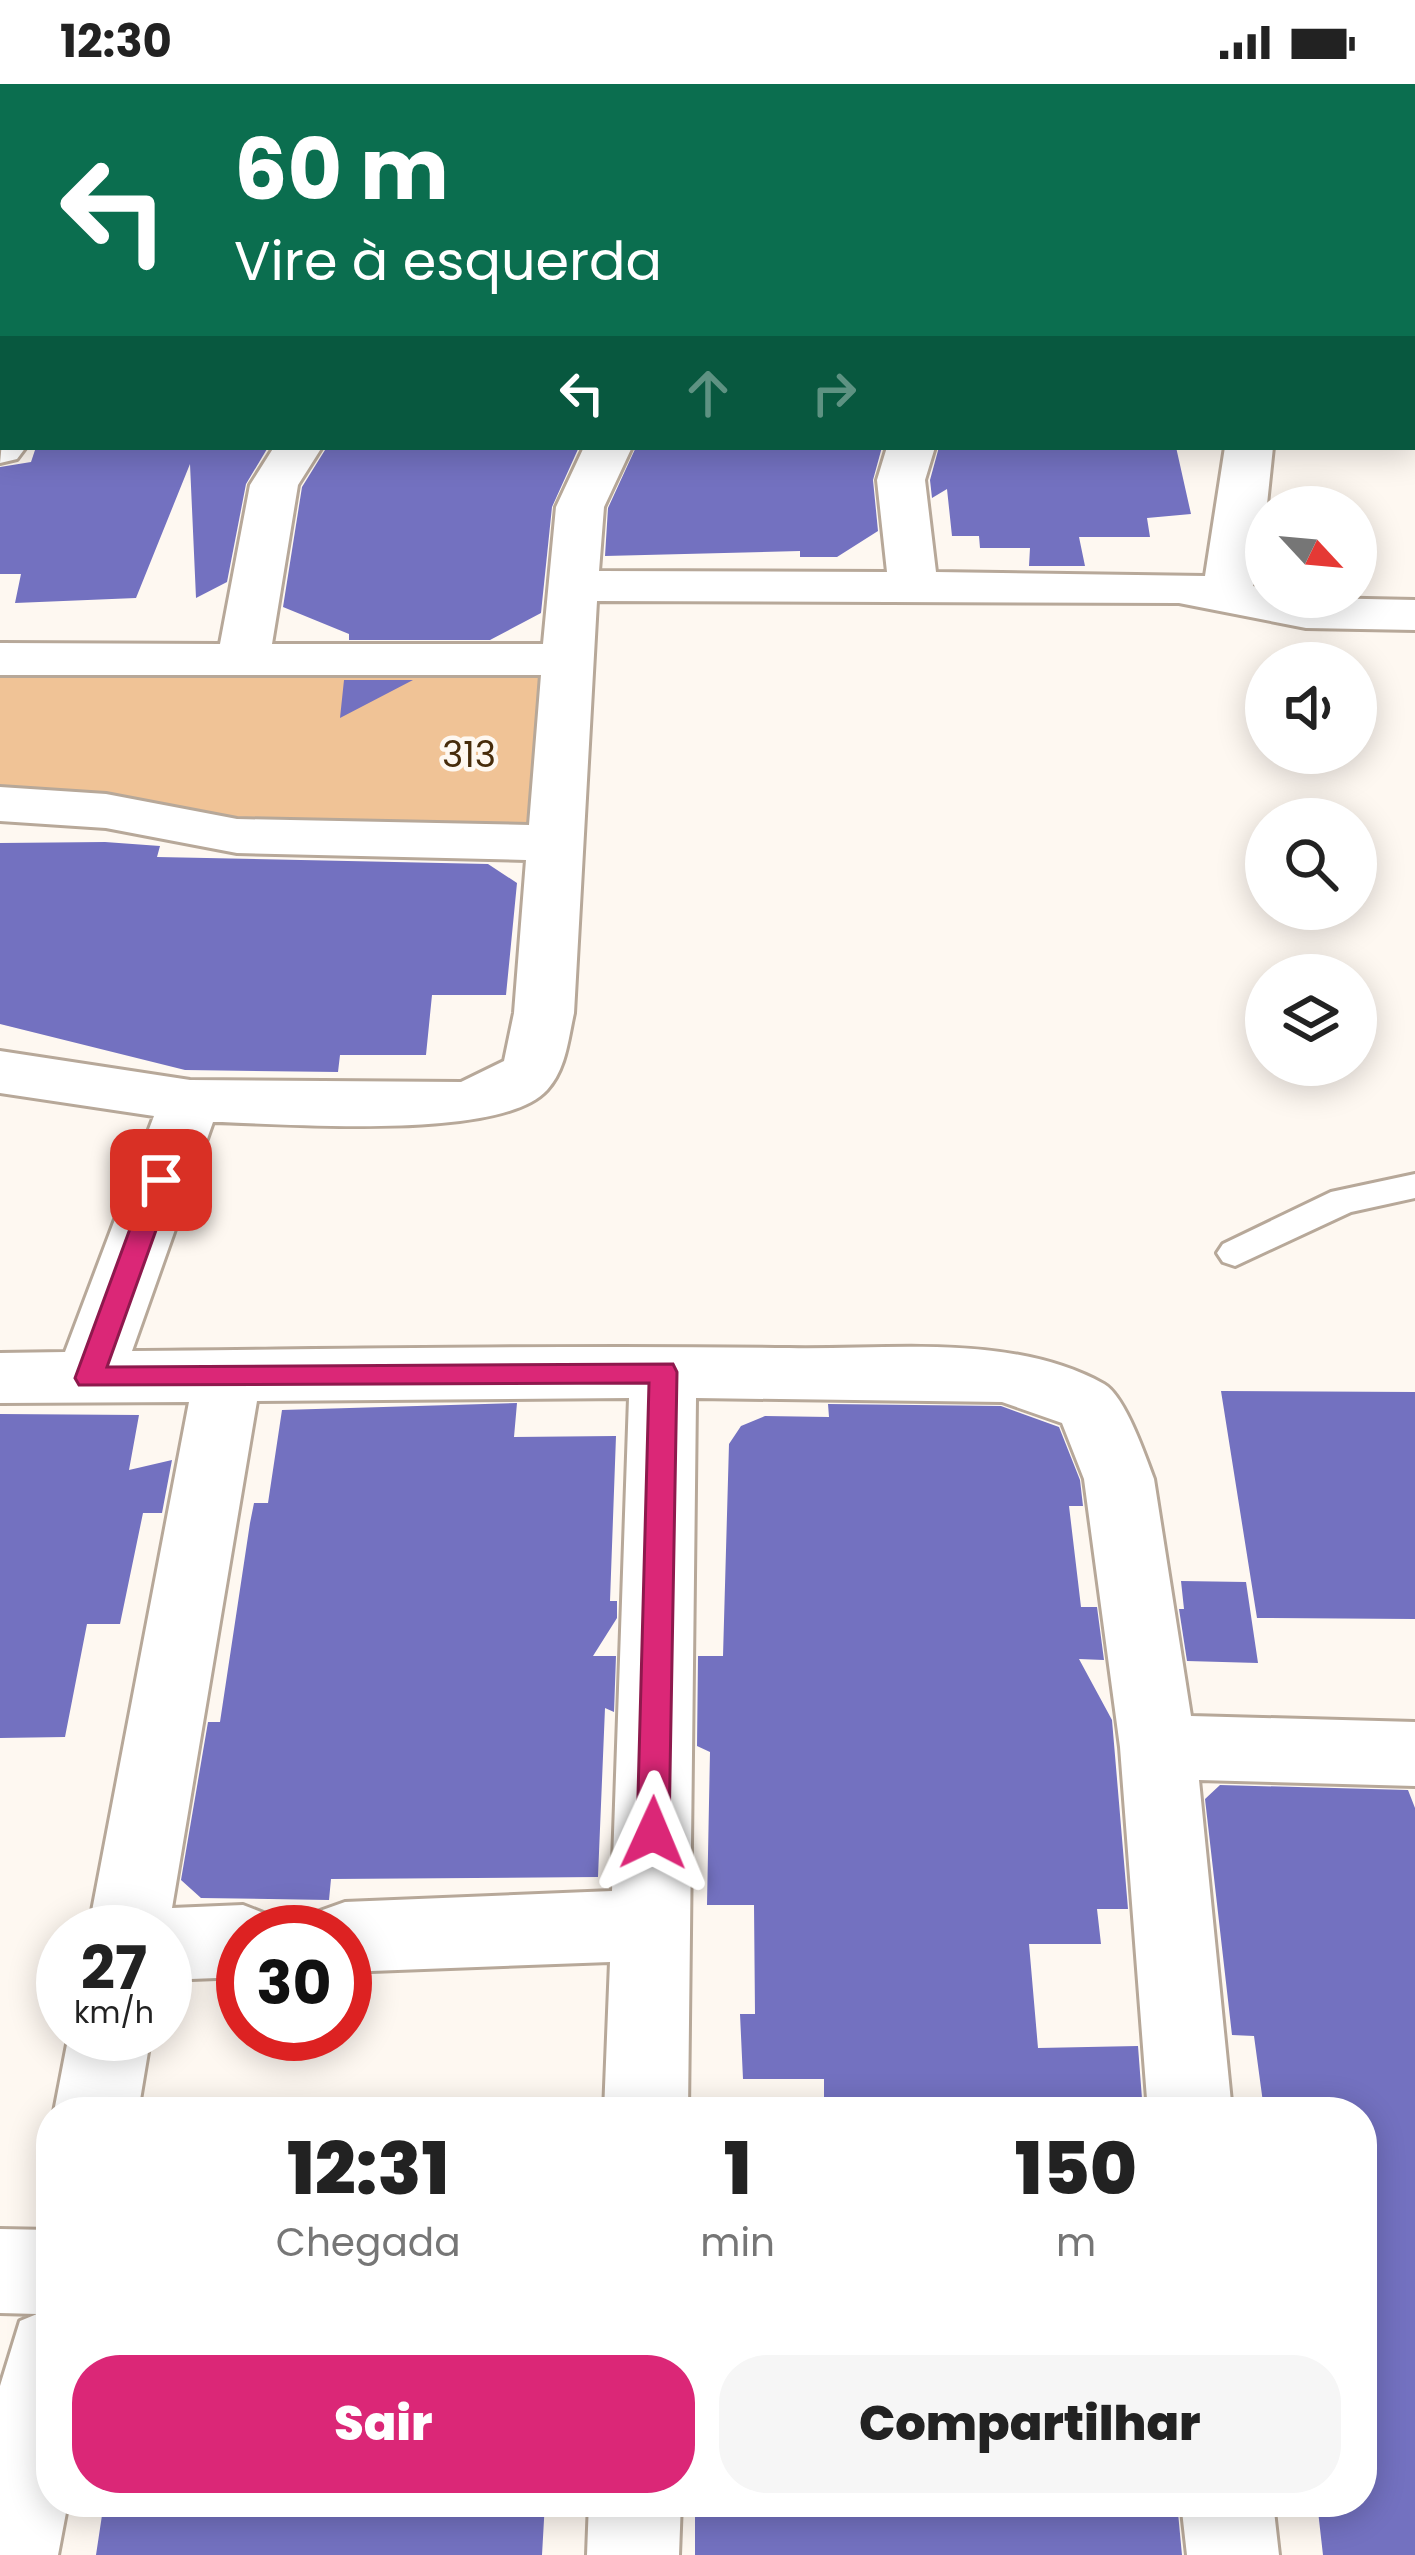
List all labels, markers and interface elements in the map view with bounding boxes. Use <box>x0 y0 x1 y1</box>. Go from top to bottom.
text: 12:30 <box>60 10 172 73</box>
text: 60 m <box>234 111 449 228</box>
icon: left <box>36 132 192 288</box>
text: Vire à esquerda <box>234 223 662 299</box>
icon: left <box>549 360 615 426</box>
icon: ahead <box>675 360 741 426</box>
icon: right <box>801 360 867 426</box>
north arrow <box>1245 486 1377 618</box>
map controls <box>1245 486 1377 1086</box>
button: sound <box>1245 642 1377 774</box>
park label: 313 <box>442 729 496 780</box>
button: search <box>1245 798 1377 930</box>
button: layers <box>1245 954 1377 1086</box>
pin <box>110 1129 212 1231</box>
icon: arrive <box>128 1147 194 1213</box>
position arrow <box>590 1770 716 1896</box>
speed limit sign: 30 <box>216 1905 372 2061</box>
text: 27 <box>81 1926 147 2010</box>
text: km/h <box>74 1991 154 2034</box>
text: 12:31 <box>287 2118 449 2219</box>
text: 1 <box>724 2118 752 2219</box>
text: 150 <box>1015 2118 1137 2219</box>
text: Chegada <box>276 2215 461 2270</box>
text: min <box>700 2215 775 2270</box>
text: m <box>1056 2215 1096 2270</box>
button: Sair <box>72 2355 695 2493</box>
button: Compartilhar <box>719 2355 1341 2493</box>

